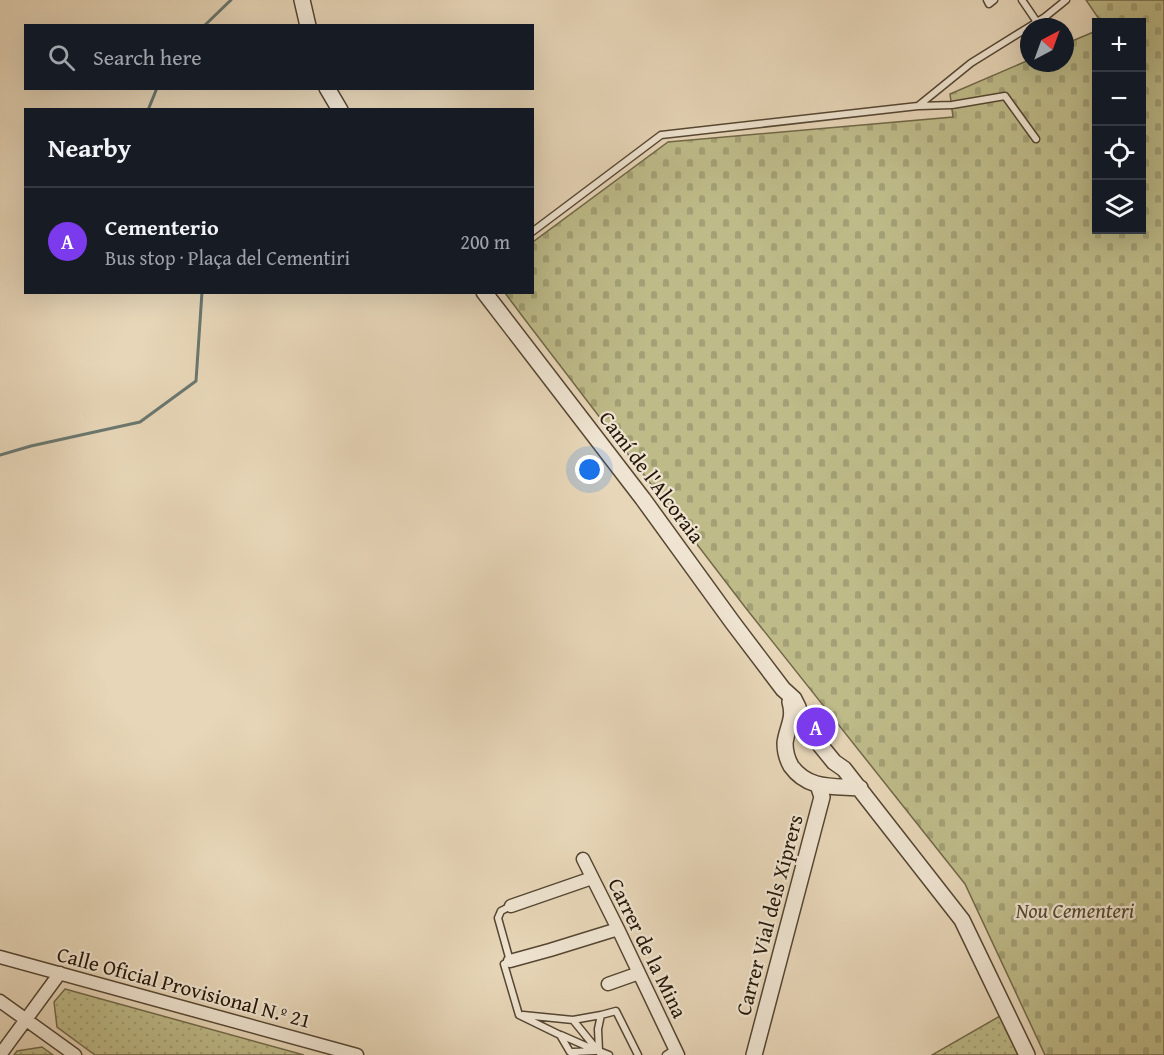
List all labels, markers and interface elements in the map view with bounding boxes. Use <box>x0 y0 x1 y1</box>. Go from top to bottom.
north arrow <box>1020 18 1074 72</box>
map controls <box>1092 18 1146 234</box>
button: + <box>1092 18 1146 72</box>
search box <box>24 24 534 90</box>
icon: search <box>45 41 78 74</box>
text: Search here <box>93 41 202 73</box>
button: − <box>1092 72 1146 126</box>
button: locate <box>1092 126 1146 180</box>
text: Nearby <box>48 128 131 167</box>
button: layers <box>1092 180 1146 234</box>
text: Cementerio <box>105 211 219 243</box>
text: A <box>61 227 74 256</box>
text: 200 m <box>460 227 510 256</box>
text: Bus stop · Plaça del Cementiri <box>105 243 350 272</box>
street label: Camí de l'Alcoraia <box>592 404 712 550</box>
your location <box>575 455 604 484</box>
pin: A <box>796 704 836 750</box>
street label: Carrer Vial dels Xiprers <box>727 811 811 1019</box>
street label: Carrer de la Mina <box>601 873 695 1023</box>
park label: Nou Cementeri <box>1015 895 1135 926</box>
street label: Calle Oficial Provisional N.º 21 <box>54 938 314 1036</box>

